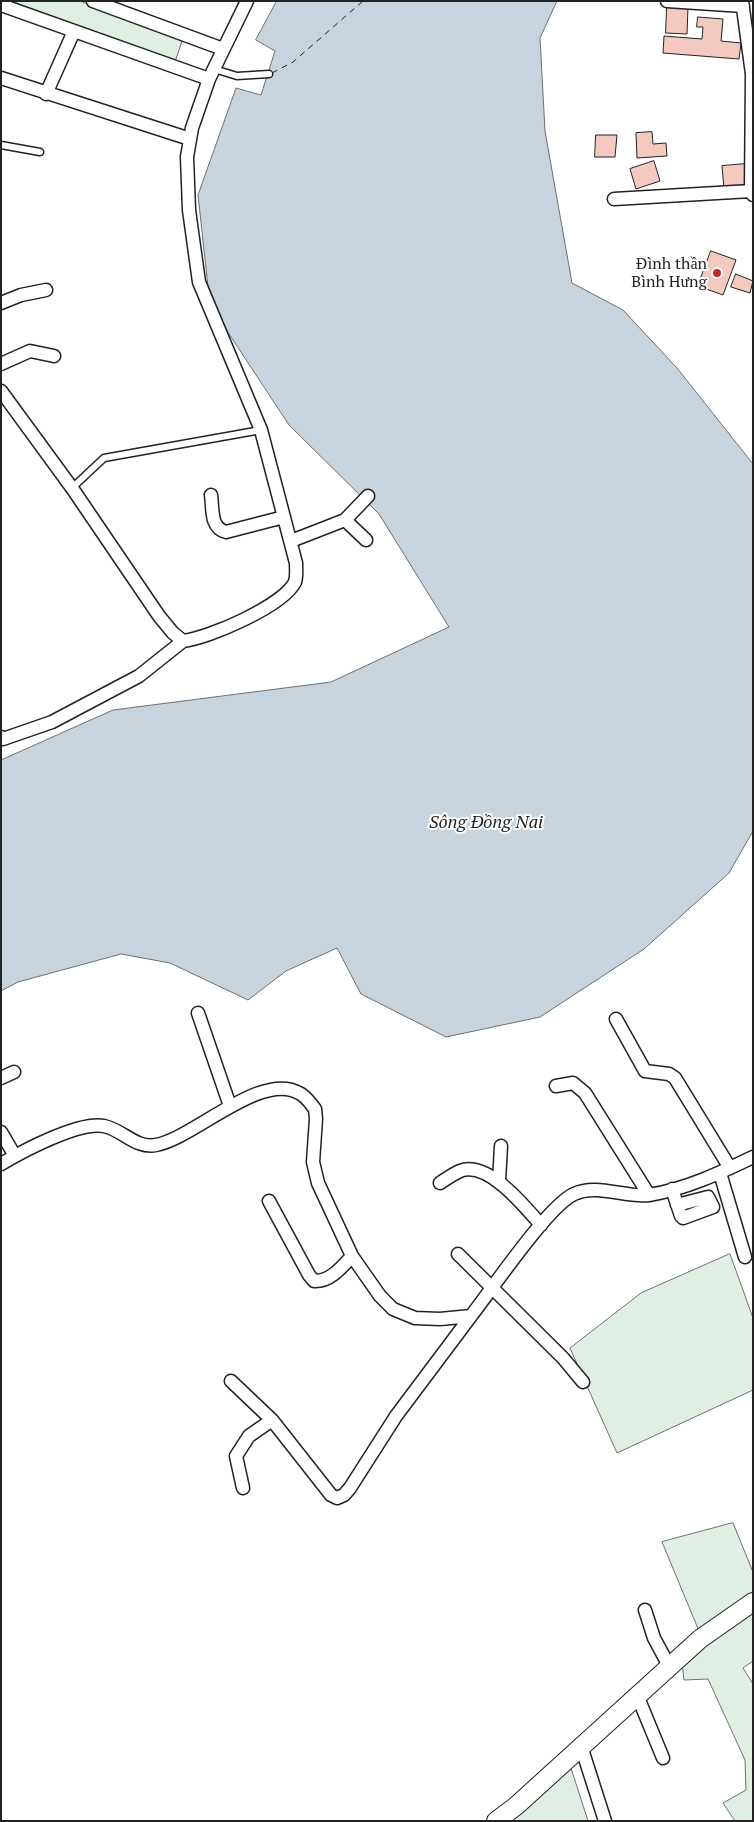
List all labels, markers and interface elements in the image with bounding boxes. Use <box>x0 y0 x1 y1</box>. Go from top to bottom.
place label: Đình thần Bình Hưng <box>631 254 707 292</box>
marker: Đình thần Bình Hưng <box>711 267 723 279</box>
water label: Sông Đồng Nai <box>429 812 543 834</box>

